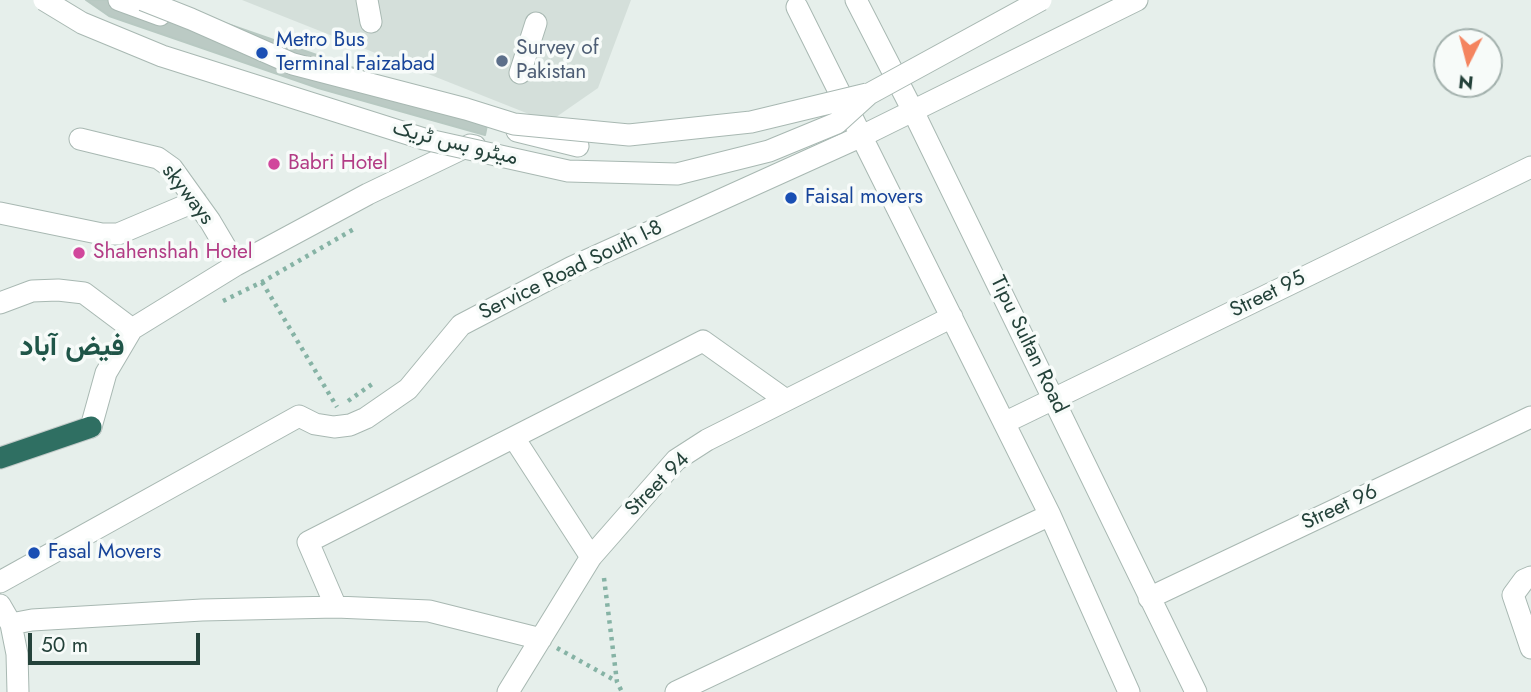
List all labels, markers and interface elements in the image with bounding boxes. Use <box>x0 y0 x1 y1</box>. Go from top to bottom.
place label: Metro Bus Terminal Faizabad <box>276 28 435 78</box>
north arrow <box>1433 28 1503 98</box>
place label: Survey of Pakistan <box>516 36 599 86</box>
marker: Metro Bus Terminal Faizabad <box>254 45 270 61</box>
marker: Survey of Pakistan <box>494 53 510 69</box>
text: N <box>1457 68 1475 97</box>
street label: میٹرو بس ٹریک <box>390 116 520 172</box>
place label: Babri Hotel <box>288 151 388 177</box>
marker: Babri Hotel <box>266 156 282 172</box>
street label: skyways <box>156 160 218 230</box>
place label: Faisal movers <box>805 185 923 211</box>
marker: Faisal movers <box>783 190 799 206</box>
street label: Service Road South I-8 <box>475 216 667 326</box>
place label: Shahenshah Hotel <box>93 240 253 266</box>
marker: Shahenshah Hotel <box>71 245 87 261</box>
street label: Street 95 <box>1226 266 1310 324</box>
street label: Tipu Sultan Road <box>984 272 1072 418</box>
district label: فیض آباد <box>20 331 124 365</box>
street label: Street 94 <box>621 448 695 522</box>
street label: Street 96 <box>1298 480 1382 536</box>
place label: Fasal Movers <box>48 540 161 566</box>
marker: Fasal Movers <box>26 545 42 561</box>
scale bar <box>32 618 203 662</box>
text: 50 m <box>41 630 88 660</box>

